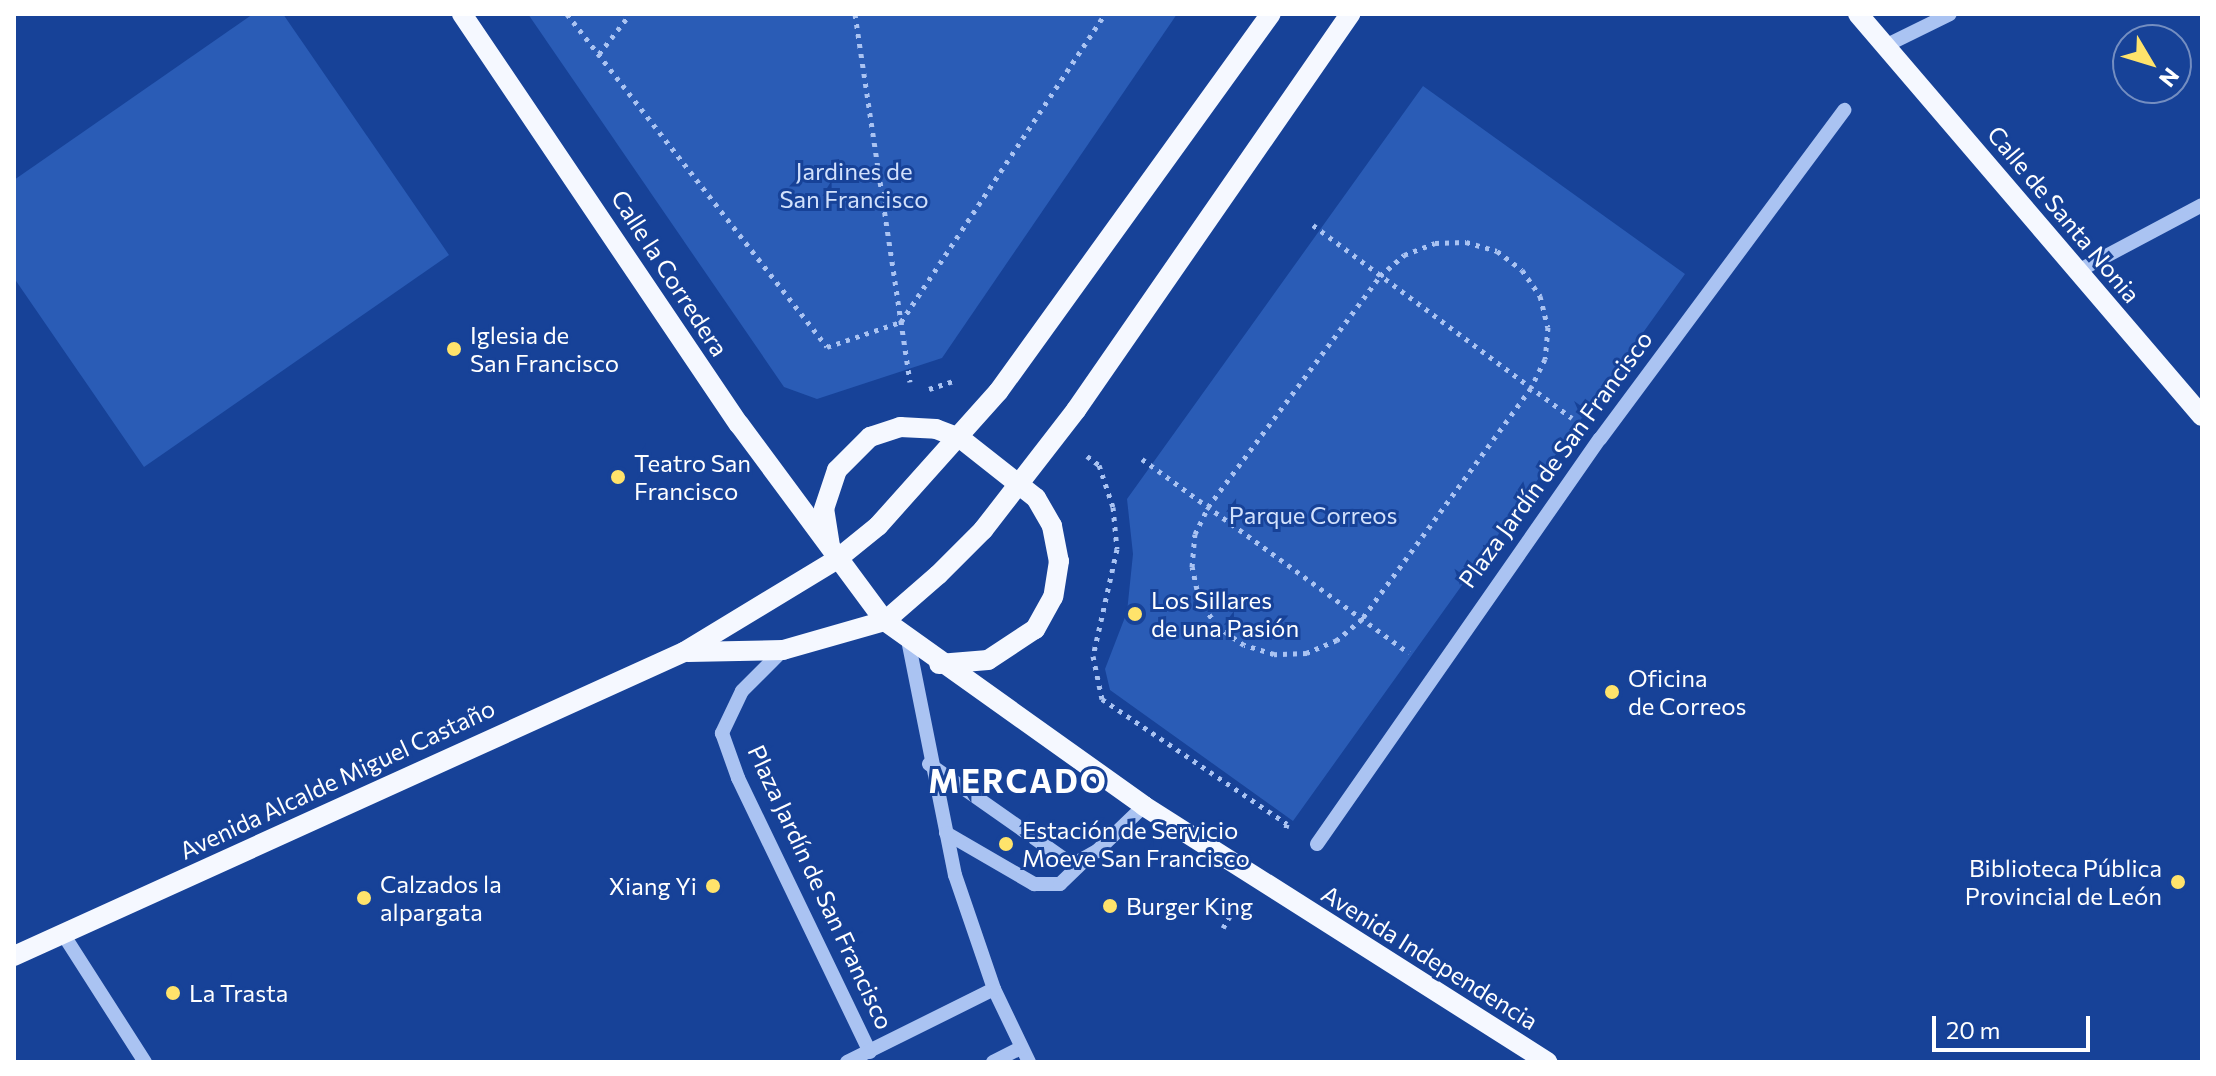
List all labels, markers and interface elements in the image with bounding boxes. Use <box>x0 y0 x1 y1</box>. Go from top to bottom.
north arrow <box>2112 24 2192 104</box>
text: N <box>2154 63 2185 93</box>
street label: Calle de Santa Nonia <box>1982 120 2146 308</box>
park label: Jardines de San Francisco <box>779 157 929 213</box>
street label: Calle la Corredera <box>606 185 734 361</box>
place label: Iglesia de San Francisco <box>470 321 619 377</box>
street label: Plaza Jardín de San Francisco <box>1452 325 1658 593</box>
marker: Iglesia de San Francisco <box>445 340 463 358</box>
place label: Teatro San Francisco <box>634 449 751 505</box>
marker: Teatro San Francisco <box>609 468 627 486</box>
park label: Parque Correos <box>1229 501 1397 529</box>
place label: Los Sillares de una Pasión <box>1151 586 1299 642</box>
marker: Los Sillares de una Pasión <box>1126 605 1144 623</box>
place label: Oficina de Correos <box>1628 664 1746 720</box>
marker: Oficina de Correos <box>1603 683 1621 701</box>
street label: Avenida Alcalde Miguel Castaño <box>175 693 499 865</box>
street label: Plaza Jardín de San Francisco <box>742 740 900 1034</box>
district label: MERCADO <box>928 761 1108 799</box>
place label: Estación de Servicio Moeve San Francisco <box>1022 816 1250 872</box>
marker: Estación de Servicio Moeve San Francisco <box>997 835 1015 853</box>
place label: Biblioteca Pública Provincial de León <box>1965 854 2162 910</box>
place label: Calzados la alpargata <box>380 870 502 926</box>
place label: Xiang Yi <box>609 872 697 900</box>
marker: Biblioteca Pública Provincial de León <box>2169 873 2187 891</box>
marker: Xiang Yi <box>704 877 722 895</box>
street label: Avenida Independencia <box>1317 879 1543 1035</box>
marker: Calzados la alpargata <box>355 889 373 907</box>
place label: Burger King <box>1126 892 1253 920</box>
marker: Burger King <box>1101 897 1119 915</box>
place label: La Trasta <box>189 979 288 1007</box>
marker: La Trasta <box>164 984 182 1002</box>
scale bar <box>1936 1000 2094 1050</box>
text: 20 m <box>1946 1015 2000 1044</box>

